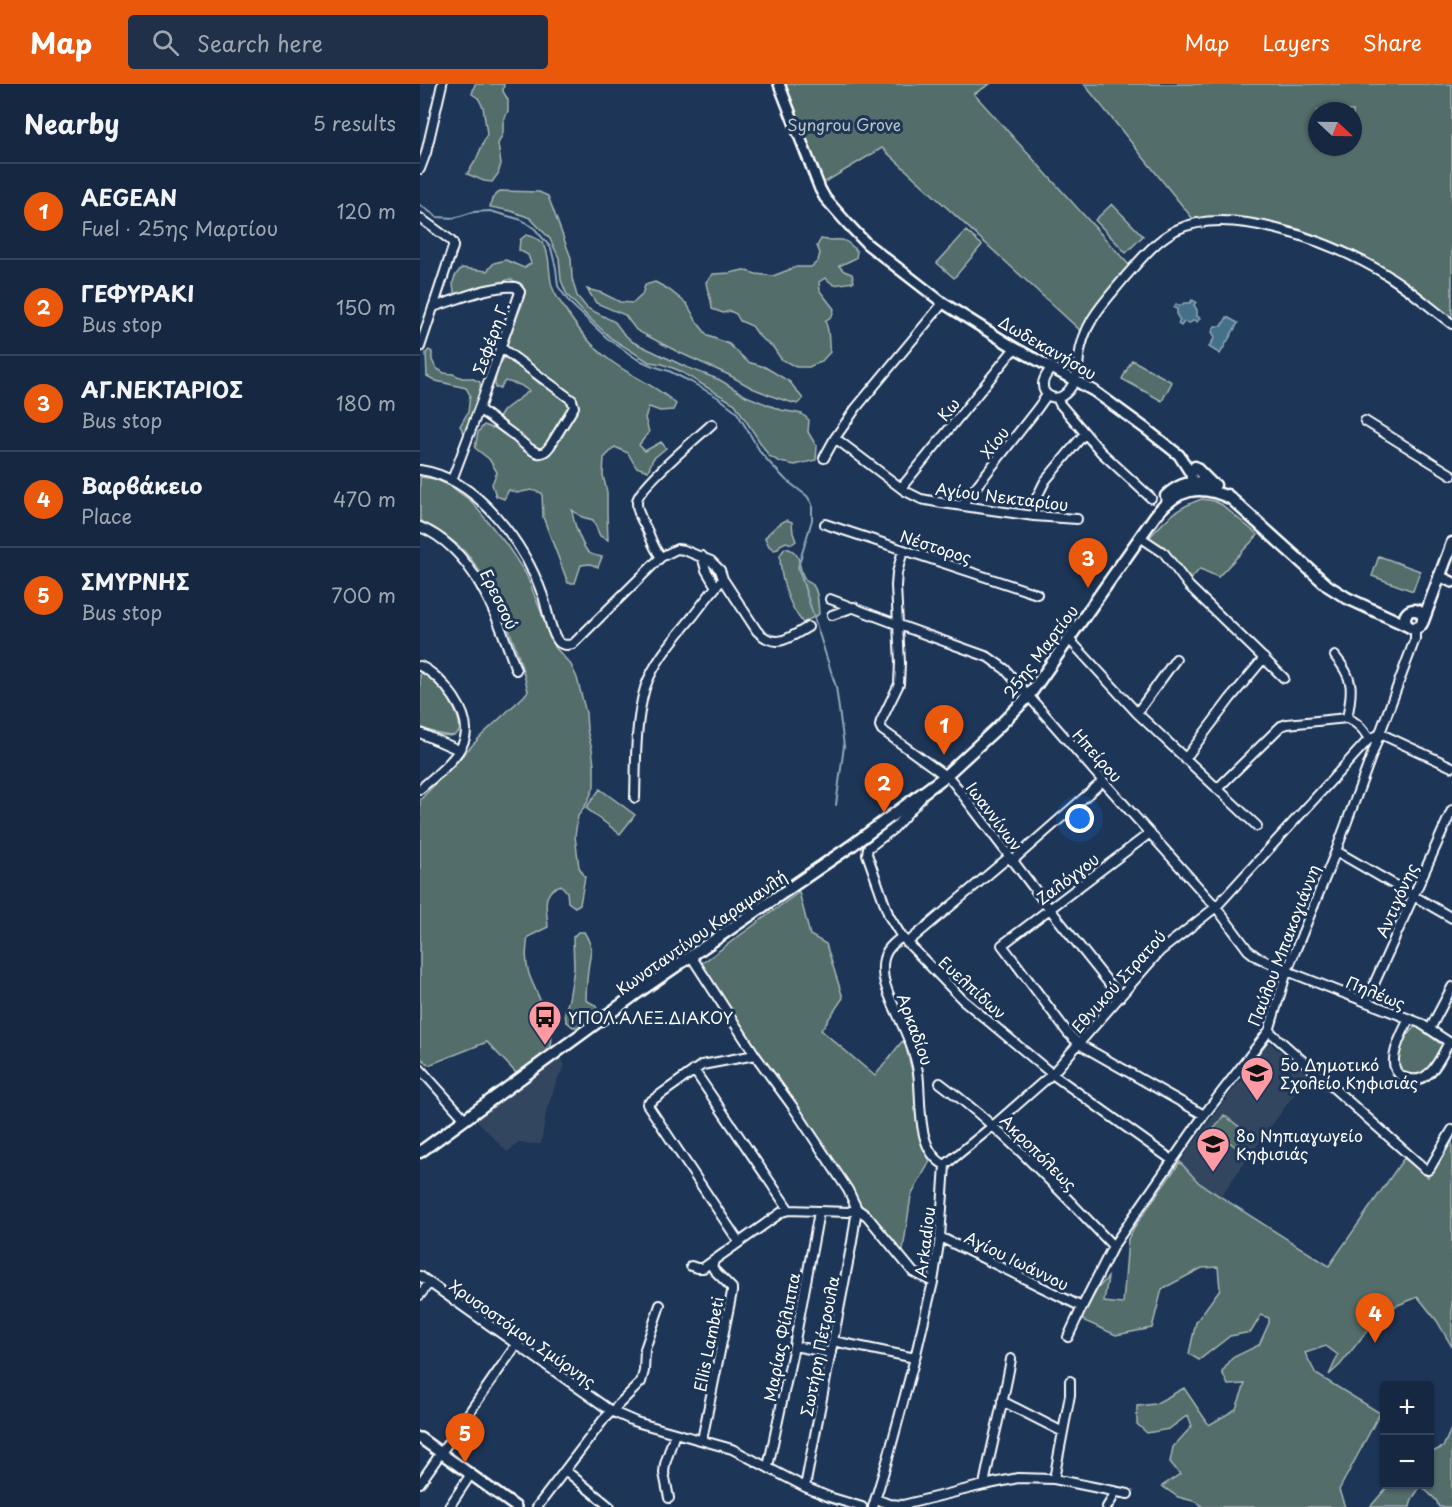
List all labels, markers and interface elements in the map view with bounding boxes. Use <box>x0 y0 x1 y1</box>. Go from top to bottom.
search box <box>128 15 548 69</box>
text: Map <box>30 21 92 64</box>
icon: search <box>149 26 182 59</box>
text: Search here <box>197 26 323 59</box>
text: Map <box>1185 26 1229 58</box>
text: Layers <box>1262 26 1330 58</box>
text: Share <box>1363 26 1422 58</box>
north arrow <box>1308 102 1362 156</box>
text: Nearby <box>24 104 119 143</box>
text: 5 results <box>313 108 396 138</box>
park label: Syngrou Grove <box>787 112 901 136</box>
text: AEGEAN <box>81 180 177 213</box>
text: 1 <box>39 196 48 226</box>
text: 120 m <box>337 196 396 226</box>
text: Fuel · 25ης Μαρτίου <box>81 213 278 243</box>
text: ΓΕΦΥΡΑΚΙ <box>81 276 194 309</box>
text: 2 <box>36 292 51 322</box>
text: 150 m <box>336 292 396 322</box>
street label: Σεφέρη Γ. <box>466 299 514 377</box>
text: Bus stop <box>81 309 162 339</box>
street label: Δωδεκανήσου <box>994 309 1102 385</box>
text: ΑΓ.ΝΕΚΤΑΡΙΟΣ <box>81 372 243 405</box>
text: 3 <box>37 388 50 418</box>
text: 180 m <box>336 388 396 418</box>
street label: Κω <box>931 392 965 426</box>
text: Bus stop <box>81 405 162 435</box>
street label: Χίου <box>974 421 1014 463</box>
text: Βαρβάκειο <box>81 468 202 501</box>
street label: Αγίου Νεκταρίου <box>934 476 1070 516</box>
text: 4 <box>37 484 50 514</box>
text: 470 m <box>333 484 396 514</box>
text: Place <box>81 501 132 531</box>
street label: Νέστορος <box>897 523 975 569</box>
pin: 3 <box>1068 538 1108 588</box>
text: ΣΜΥΡΝΗΣ <box>81 564 190 597</box>
street label: Ερεσσού <box>475 565 525 633</box>
text: 5 <box>37 580 50 610</box>
text: 700 m <box>331 580 396 610</box>
text: Bus stop <box>81 597 162 627</box>
street label: 25ης Μαρτίου <box>997 599 1083 703</box>
pin: 1 <box>924 706 964 755</box>
street label: Ηπείρου <box>1067 723 1129 787</box>
pin: 2 <box>864 764 904 813</box>
street label: Ιωαννίνων <box>961 776 1029 856</box>
your location <box>1065 804 1094 833</box>
street label: Ζαλόγγου <box>1031 846 1103 910</box>
street label: Αντιγόνης <box>1369 859 1423 941</box>
street label: Παύλου Μπακογιάννη <box>1241 861 1325 1029</box>
street label: Κωνσταντίνου Καραμανλή <box>611 864 791 1000</box>
street label: Εθνικού Στρατού <box>1065 924 1171 1038</box>
street label: Ευελπίδων <box>934 950 1012 1024</box>
street label: Πηλέως <box>1343 969 1409 1015</box>
street label: Αρκαδίου <box>892 990 940 1068</box>
bus stop icon: ΥΠΟΛ.ΑΛΕΞ.ΔΙΑΚΟΥ <box>527 999 563 1046</box>
place label: ΥΠΟΛ.ΑΛΕΞ.ΔΙΑΚΟΥ <box>568 1005 734 1029</box>
place label: 5ο Δημοτικό Σχολείο Κηφισιάς <box>1280 1052 1418 1094</box>
school or university icon: 5ο Δημοτικό Σχολείο Κηφισιάς <box>1239 1055 1275 1102</box>
street label: Ακροπόλεως <box>995 1108 1083 1196</box>
place label: 8ο Νηπιαγωγείο Κηφισιάς <box>1236 1123 1363 1165</box>
school or university icon: 8ο Νηπιαγωγείο Κηφισιάς <box>1195 1126 1231 1173</box>
street label: Arkadiou <box>908 1205 940 1279</box>
street label: Αγίου Ιωάννου <box>961 1224 1073 1296</box>
street label: Μαρίας Φίλιππα <box>757 1270 805 1403</box>
street label: Χρυσοστόμου Σμύρνης <box>445 1273 601 1393</box>
street label: Σωτήρη Πέτρουλα <box>794 1273 844 1418</box>
street label: Ellis Lambeti <box>687 1294 729 1394</box>
pin: 4 <box>1356 1294 1394 1343</box>
map controls <box>1380 1381 1434 1489</box>
button: + <box>1380 1381 1434 1435</box>
pin: 5 <box>446 1414 484 1463</box>
button: − <box>1380 1435 1434 1489</box>

